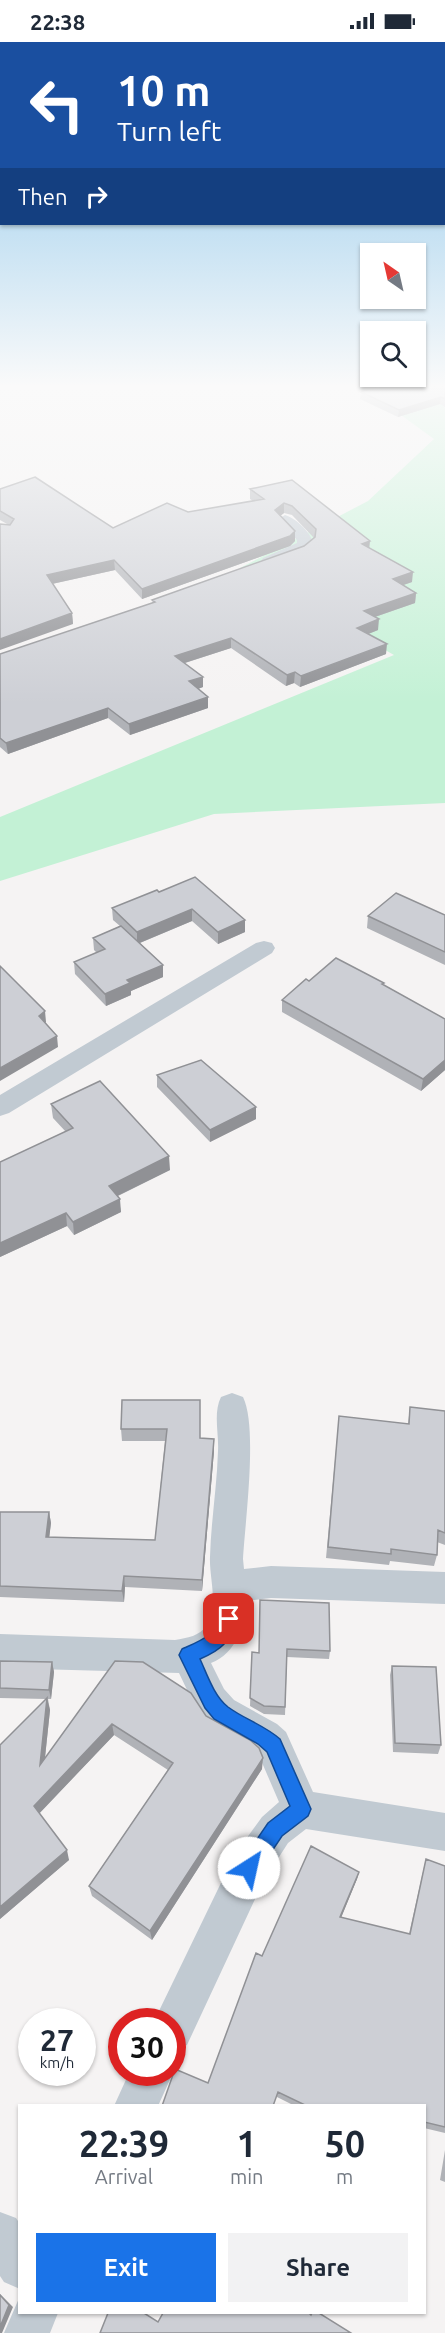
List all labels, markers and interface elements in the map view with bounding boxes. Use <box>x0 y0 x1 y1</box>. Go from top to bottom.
text: 22:38 <box>30 9 85 34</box>
icon: left <box>18 66 96 144</box>
text: 10 m <box>117 67 211 114</box>
text: Turn left <box>117 116 221 146</box>
icon: right <box>80 180 113 213</box>
text: Then <box>18 184 68 209</box>
north arrow <box>360 243 426 309</box>
map controls <box>360 243 426 387</box>
button: search <box>360 321 426 387</box>
pin <box>203 1593 254 1644</box>
icon: arrive <box>212 1602 245 1635</box>
position arrow <box>217 1836 281 1900</box>
speed limit sign: 30 <box>108 2008 186 2086</box>
text: 27 <box>40 2023 74 2057</box>
text: km/h <box>40 2054 74 2071</box>
text: 22:39 <box>79 2123 169 2164</box>
text: 1 <box>237 2123 257 2164</box>
text: 50 <box>324 2123 365 2164</box>
text: Arrival <box>95 2165 153 2188</box>
text: min <box>230 2165 264 2188</box>
text: m <box>336 2165 353 2188</box>
button: Exit <box>36 2233 216 2302</box>
button: Share <box>228 2233 408 2302</box>

